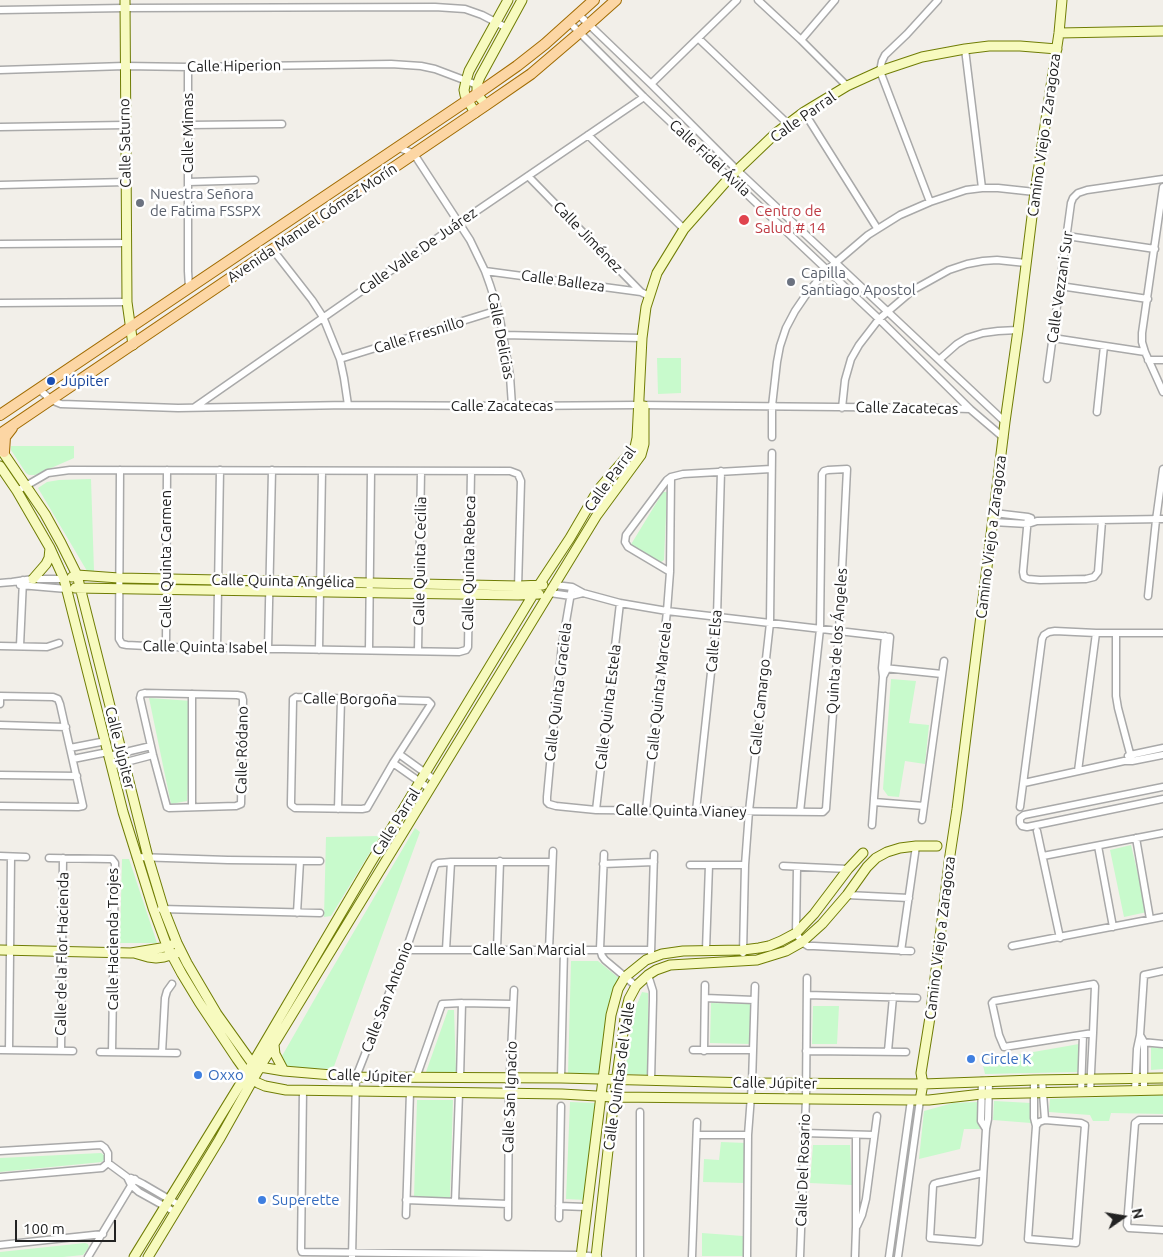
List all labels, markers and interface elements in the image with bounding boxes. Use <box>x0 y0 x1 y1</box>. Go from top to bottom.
street label: Camino Viejo a Zaragoza <box>1024 52 1064 218</box>
street label: Calle Hiperion <box>187 56 281 76</box>
street label: Calle Parral <box>767 88 839 146</box>
street label: Calle Mimas <box>179 93 197 173</box>
street label: Calle Saturno <box>115 98 135 188</box>
street label: Calle Fidel Ávila <box>666 116 754 200</box>
street label: Avenida Manuel Gómez Morín <box>224 159 400 287</box>
place label: Nuestra Señora de Fatima FSSPX <box>150 185 261 220</box>
marker: Nuestra Señora de Fatima FSSPX <box>134 197 146 209</box>
street label: Calle Jiménez <box>549 197 627 277</box>
place label: Centro de Salud # 14 <box>755 202 826 237</box>
street label: Calle Valle De Juárez <box>356 204 480 298</box>
marker: Centro de Salud # 14 <box>737 213 751 227</box>
street label: Calle Vezzani Sur <box>1043 230 1077 344</box>
place label: Capilla Santiago Apostol <box>801 264 916 299</box>
street label: Calle Balleza <box>520 266 606 296</box>
marker: Capilla Santiago Apostol <box>785 276 797 288</box>
street label: Calle Delicias <box>484 291 518 381</box>
street label: Calle Fresnillo <box>372 313 466 357</box>
place label: Júpiter <box>61 372 109 390</box>
marker: Júpiter <box>45 375 57 387</box>
street label: Calle Zacatecas <box>451 397 553 415</box>
street label: Calle Zacatecas <box>856 398 958 418</box>
street label: Calle Parral <box>580 443 640 515</box>
street label: Camino Viejo a Zaragoza <box>972 454 1010 620</box>
street label: Calle Quinta Carmen <box>157 490 175 628</box>
street label: Calle Quinta Rebeca <box>459 495 479 631</box>
street label: Calle Quinta Cecilia <box>410 496 430 626</box>
street label: Quinta de los Ángeles <box>823 567 851 715</box>
street label: Calle Quinta Angélica <box>211 571 355 591</box>
street label: Calle Elsa <box>702 609 726 673</box>
street label: Calle Quinta Marcela <box>643 621 675 761</box>
street label: Calle Quinta Graciela <box>541 622 575 762</box>
street label: Calle Quinta Isabel <box>142 637 268 657</box>
street label: Calle Quinta Estela <box>591 643 625 771</box>
street label: Calle Camargo <box>746 658 774 756</box>
street label: Calle Borgoña <box>303 689 397 709</box>
street label: Calle Júpiter <box>101 705 139 791</box>
street label: Calle Ródano <box>232 706 252 794</box>
street label: Calle Parral <box>368 785 424 859</box>
street label: Calle Quinta Vianey <box>615 801 747 821</box>
street label: Camino Viejo a Zaragoza <box>921 855 959 1021</box>
street label: Calle Hacienda Trojes <box>104 868 122 1010</box>
street label: Calle de la Flor Hacienda <box>52 872 72 1036</box>
street label: Calle San Antonio <box>357 939 417 1055</box>
street label: Calle San Marcial <box>473 941 585 959</box>
street label: Calle Quintas del Valle <box>600 1000 638 1152</box>
street label: Calle San Ignacio <box>499 1041 521 1153</box>
place label: Circle K <box>981 1050 1031 1068</box>
marker: Circle K <box>965 1053 977 1065</box>
place label: Oxxo <box>208 1066 244 1084</box>
street label: Calle Júpiter <box>327 1066 413 1086</box>
marker: Oxxo <box>192 1069 204 1081</box>
street label: Calle Júpiter <box>733 1073 817 1093</box>
street label: Calle Del Rosario <box>792 1113 814 1227</box>
place label: Superette <box>272 1191 339 1209</box>
north arrow <box>1098 1192 1148 1242</box>
marker: Superette <box>256 1194 268 1206</box>
text: N <box>1129 1207 1147 1221</box>
scale bar <box>18 1210 119 1242</box>
text: 100 m <box>23 1220 65 1237</box>

